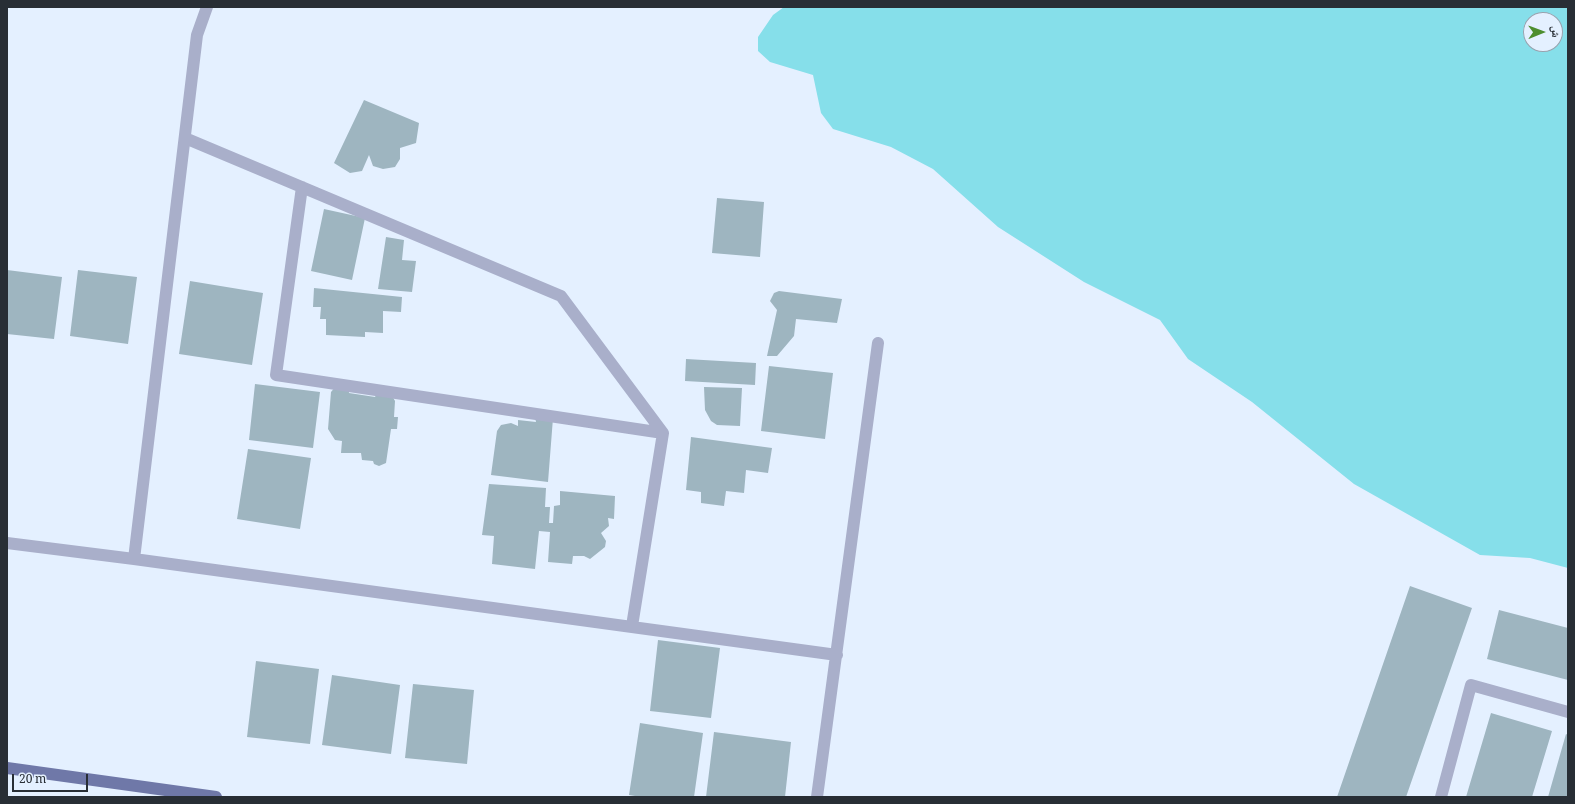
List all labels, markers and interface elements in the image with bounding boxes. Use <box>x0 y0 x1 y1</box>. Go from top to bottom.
north arrow <box>1523 12 1563 52</box>
text: ش <box>1545 26 1564 38</box>
scale bar <box>14 766 90 792</box>
text: 20 m <box>19 770 46 791</box>

